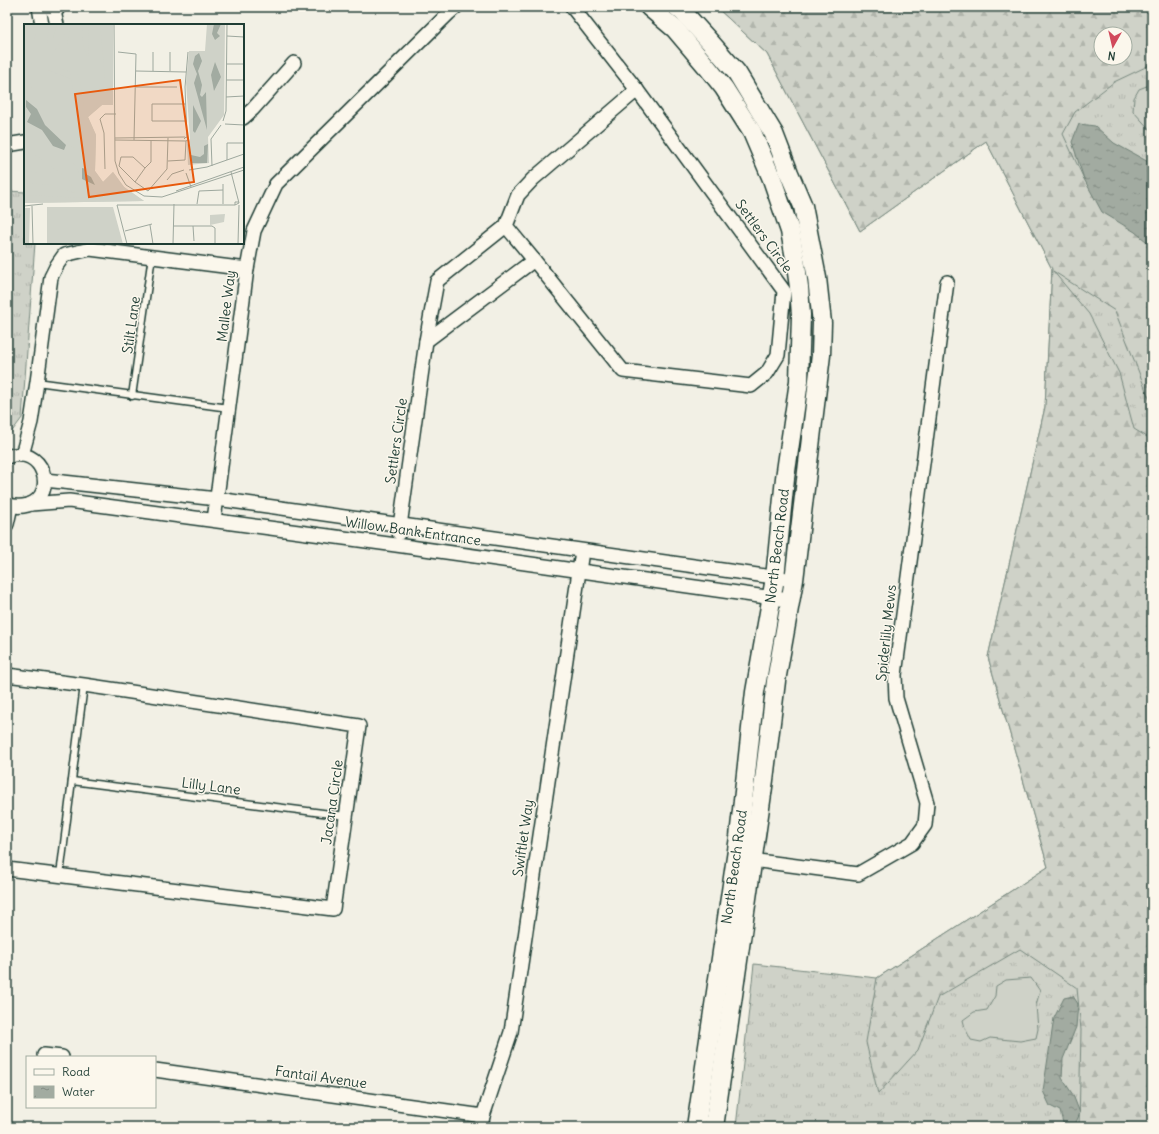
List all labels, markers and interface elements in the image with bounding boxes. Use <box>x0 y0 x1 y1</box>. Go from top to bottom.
inset map <box>24 24 244 244</box>
north arrow <box>1093 26 1133 66</box>
text: N <box>1107 48 1116 63</box>
street label: Settlers Circle <box>731 196 797 276</box>
street label: Mallee Way <box>213 269 239 343</box>
street label: Stilt Lane <box>118 295 144 355</box>
street label: Settlers Circle <box>381 397 411 485</box>
street label: North Beach Road <box>761 488 793 604</box>
street label: Willow Bank Entrance <box>344 513 482 549</box>
street label: Spiderlily Mews <box>872 584 900 682</box>
street label: Jacana Circle <box>317 759 347 845</box>
street label: Lilly Lane <box>180 773 242 799</box>
street label: Swiftlet Way <box>509 798 537 878</box>
street label: North Beach Road <box>717 809 751 925</box>
legend <box>26 1056 156 1108</box>
street label: Fantail Avenue <box>274 1062 368 1092</box>
text: Road <box>62 1064 90 1079</box>
text: Water <box>62 1084 95 1099</box>

